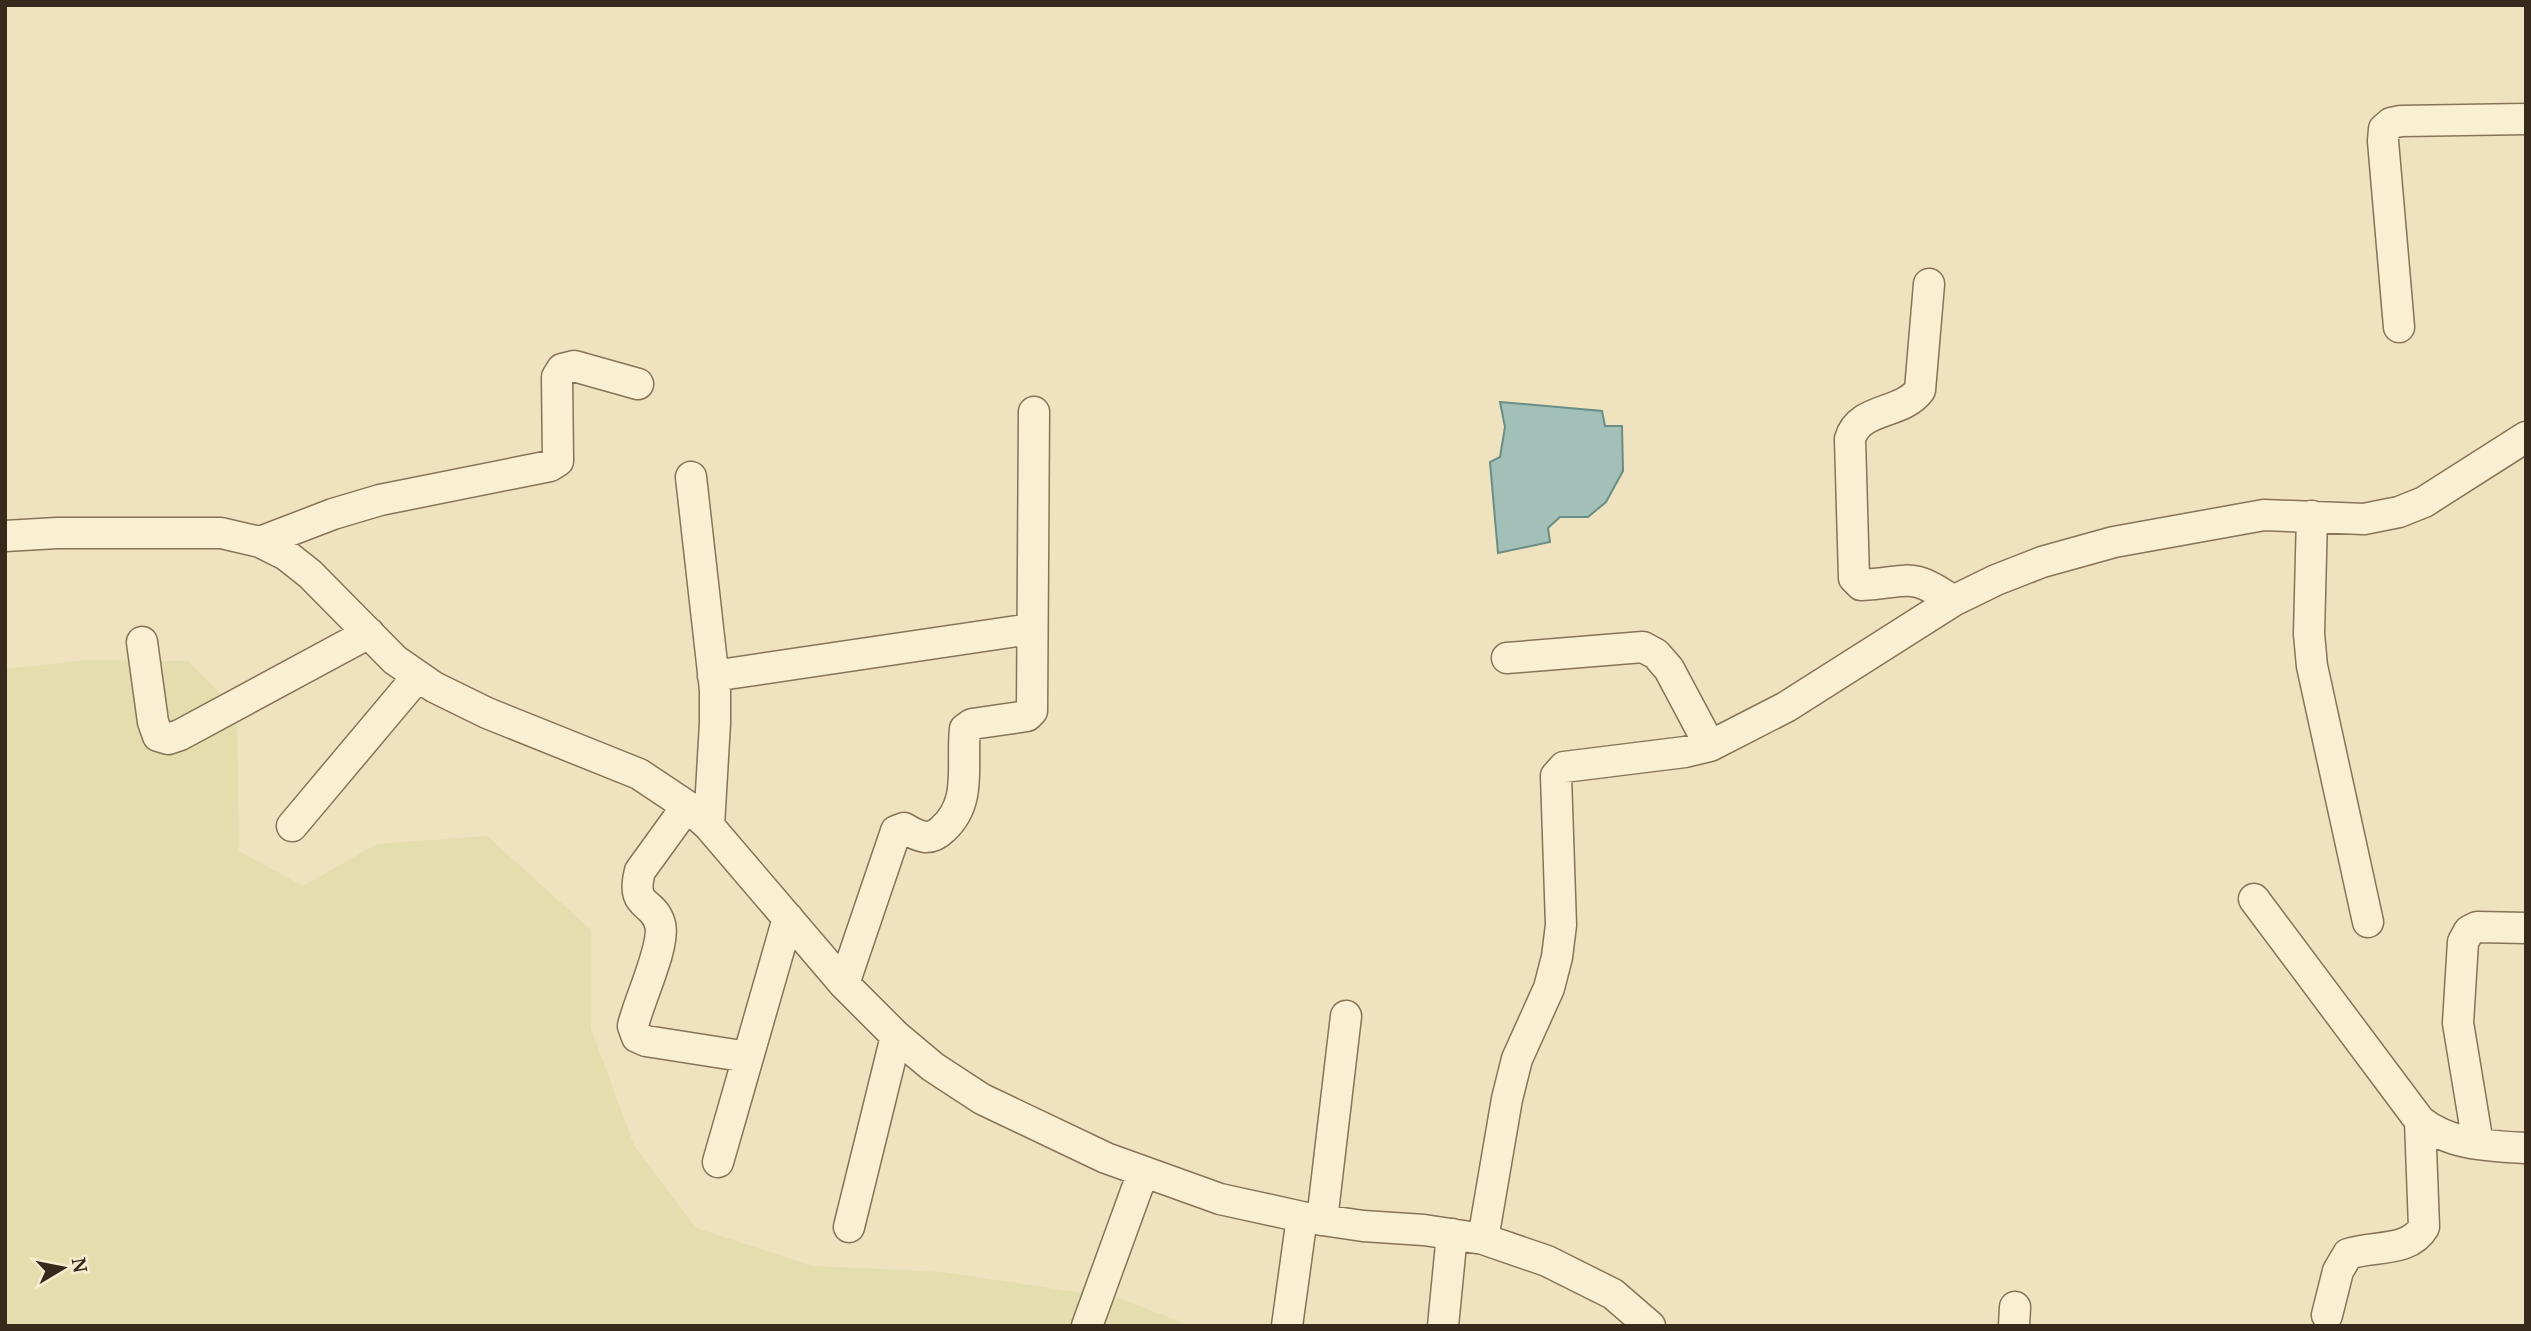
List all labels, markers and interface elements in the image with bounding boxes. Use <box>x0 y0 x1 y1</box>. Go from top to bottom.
north arrow <box>28 1233 98 1303</box>
text: N <box>66 1255 94 1275</box>

